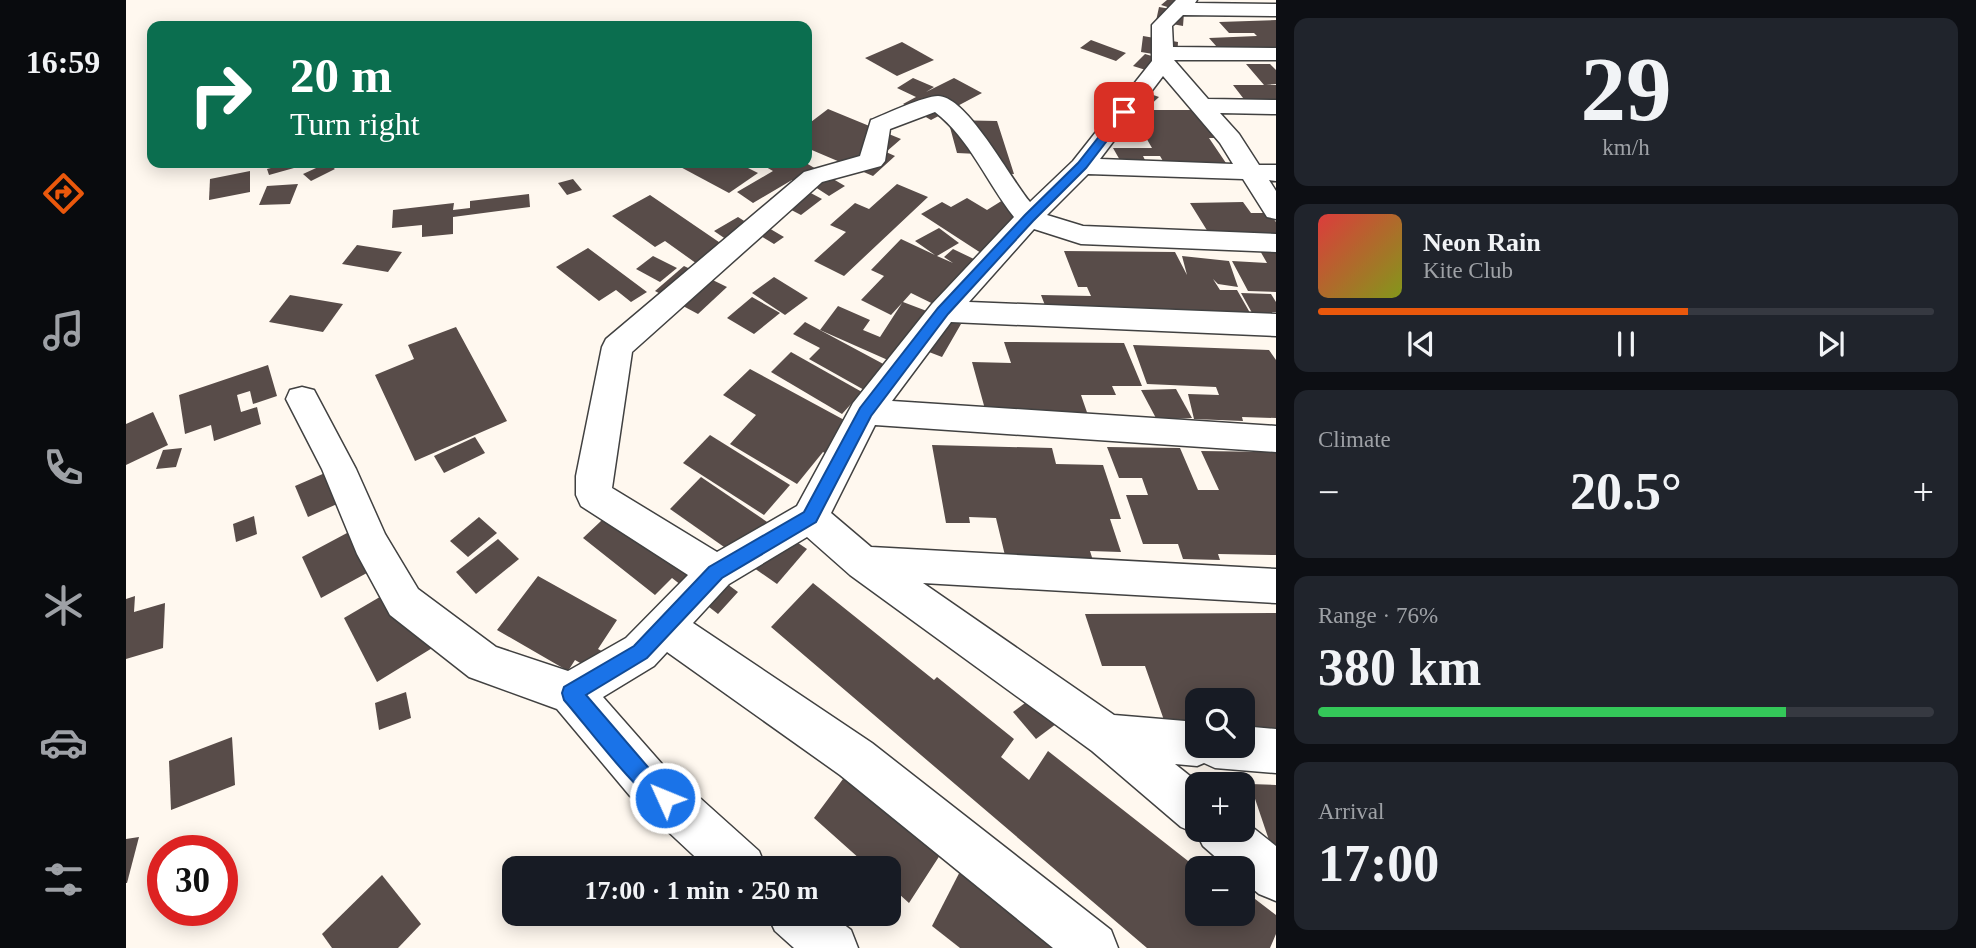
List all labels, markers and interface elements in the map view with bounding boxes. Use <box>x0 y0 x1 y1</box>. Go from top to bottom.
text: 29 <box>1581 39 1672 140</box>
text: 16:59 <box>26 44 100 80</box>
text: 20 m <box>290 48 392 103</box>
icon: right <box>175 49 266 140</box>
pin <box>1094 82 1154 142</box>
icon: arrive <box>1105 93 1143 131</box>
text: Turn right <box>290 106 420 142</box>
text: km/h <box>1602 135 1650 160</box>
icon: directions <box>39 169 88 218</box>
text: Neon Rain <box>1423 228 1541 257</box>
text: Kite Club <box>1423 258 1513 283</box>
icon: music <box>39 306 88 355</box>
icon: previous <box>1402 325 1440 363</box>
icon: pause <box>1607 325 1645 363</box>
icon: next <box>1812 325 1850 363</box>
text: Climate <box>1318 427 1391 452</box>
icon: phone <box>39 443 88 492</box>
text: 20.5° <box>1570 463 1682 520</box>
text: − <box>1318 471 1339 513</box>
text: + <box>1913 471 1934 513</box>
icon: climate <box>39 581 88 630</box>
text: Range · 76% <box>1318 603 1438 628</box>
text: 380 km <box>1318 639 1481 696</box>
map controls <box>1185 688 1255 926</box>
button: search <box>1185 688 1255 758</box>
icon: car <box>39 718 88 767</box>
position arrow <box>628 761 702 835</box>
button: + <box>1185 772 1255 842</box>
text: Arrival <box>1318 799 1384 824</box>
speed limit sign: 30 <box>147 835 238 926</box>
text: 17:00 <box>1318 835 1439 892</box>
icon: filters <box>39 855 88 904</box>
button: − <box>1185 856 1255 926</box>
text: 17:00 · 1 min · 250 m <box>585 876 819 905</box>

